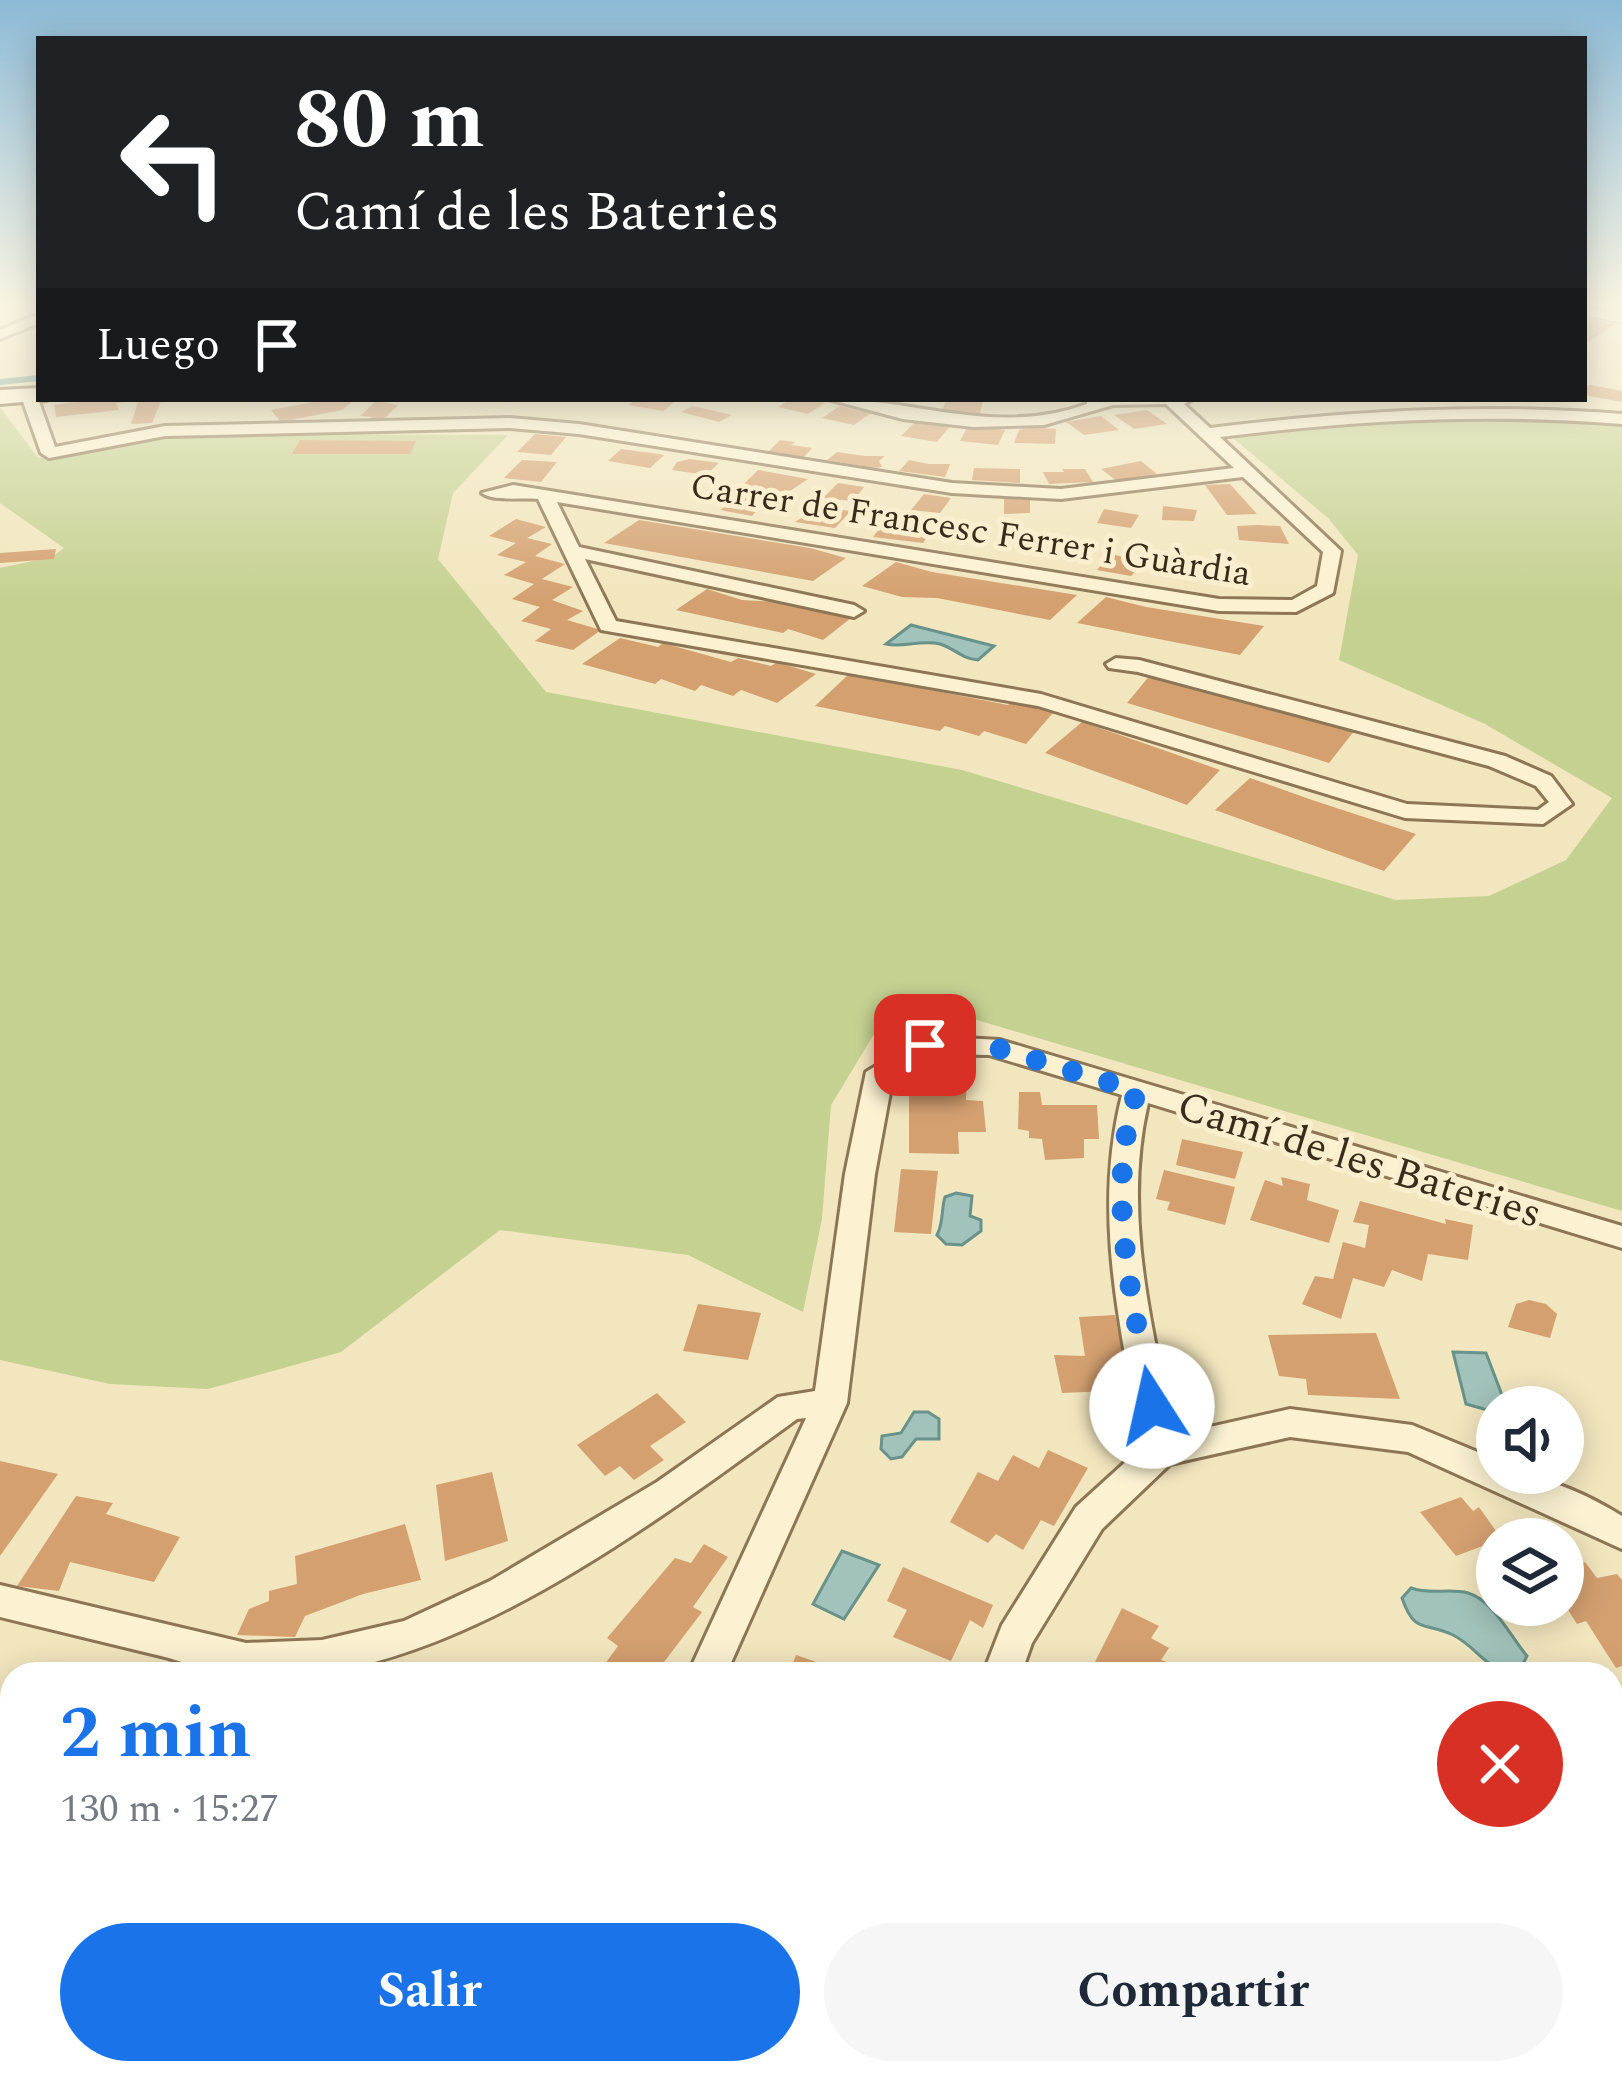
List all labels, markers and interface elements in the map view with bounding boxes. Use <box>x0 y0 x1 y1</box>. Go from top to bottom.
text: 80 m <box>294 57 485 185</box>
icon: left <box>96 84 252 240</box>
text: Camí de les Bateries <box>294 172 780 254</box>
text: Luego <box>96 311 220 380</box>
icon: arrive <box>244 312 310 378</box>
street label: Carrer de Francesc Ferrer i Guàrdia <box>686 459 1255 602</box>
pin <box>874 994 976 1096</box>
icon: arrive <box>892 1012 958 1078</box>
street label: Camí de les Bateries <box>1169 1075 1549 1246</box>
position arrow <box>1089 1343 1215 1469</box>
map controls <box>1476 1386 1584 1626</box>
button: sound <box>1476 1386 1584 1494</box>
button: layers <box>1476 1518 1584 1626</box>
text: 2 min <box>60 1680 252 1789</box>
button: close <box>1437 1701 1563 1827</box>
text: 130 m · 15:27 <box>60 1780 279 1839</box>
button: Salir <box>60 1923 800 2061</box>
button: Compartir <box>824 1923 1563 2061</box>

